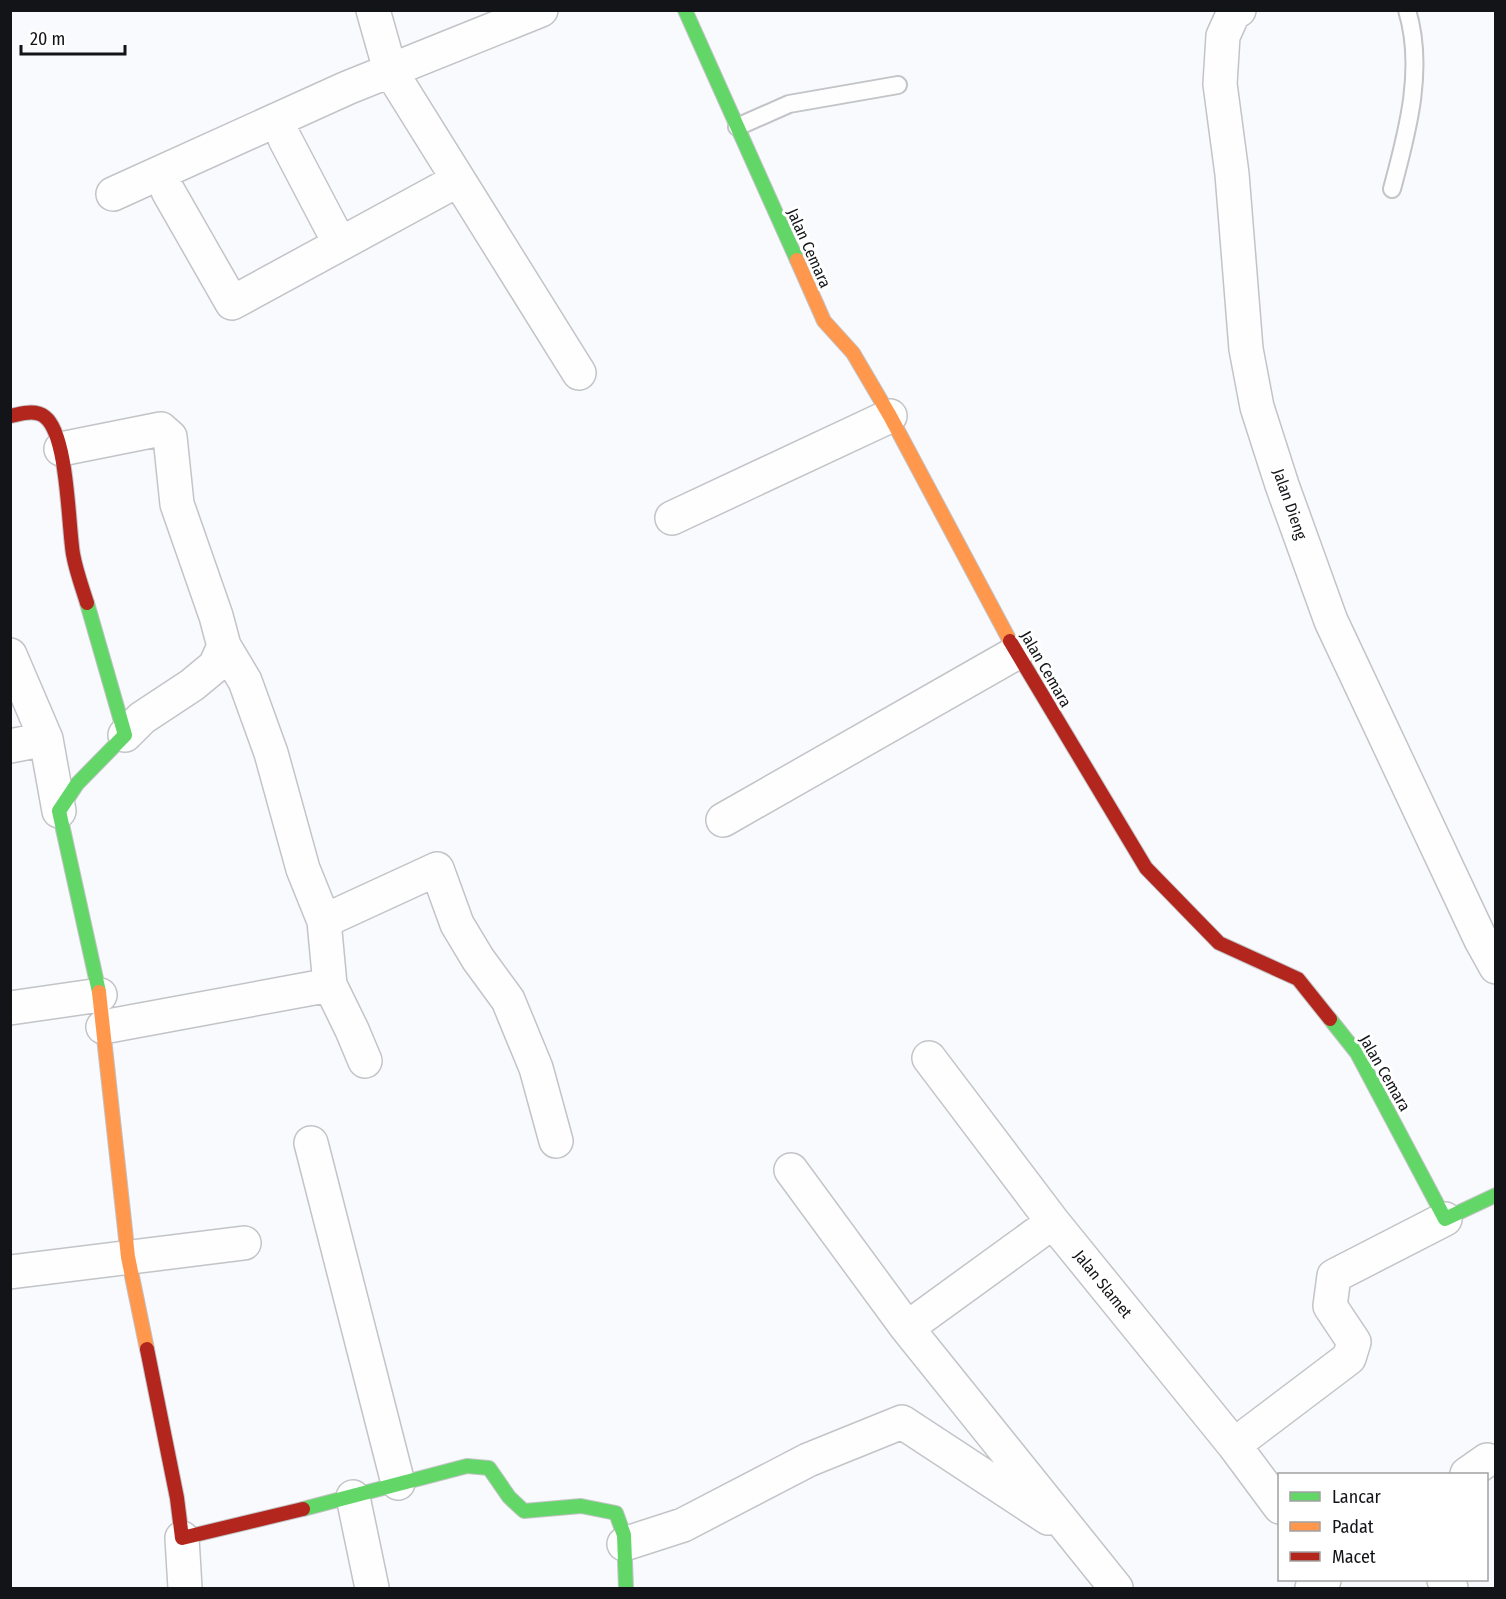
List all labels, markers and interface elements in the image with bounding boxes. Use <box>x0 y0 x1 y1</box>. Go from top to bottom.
scale bar <box>21 18 124 56</box>
text: 20 m <box>30 28 65 50</box>
street label: Jalan Cemara <box>783 205 835 291</box>
street label: Jalan Dieng <box>1269 466 1311 542</box>
street label: Jalan Cemara <box>1017 627 1076 711</box>
street label: Jalan Cemara <box>1356 1031 1415 1115</box>
street label: Jalan Slamet <box>1070 1246 1137 1322</box>
legend <box>1278 1473 1488 1581</box>
text: Lancar <box>1332 1486 1381 1508</box>
text: Padat <box>1332 1516 1374 1538</box>
text: Macet <box>1332 1546 1376 1568</box>

